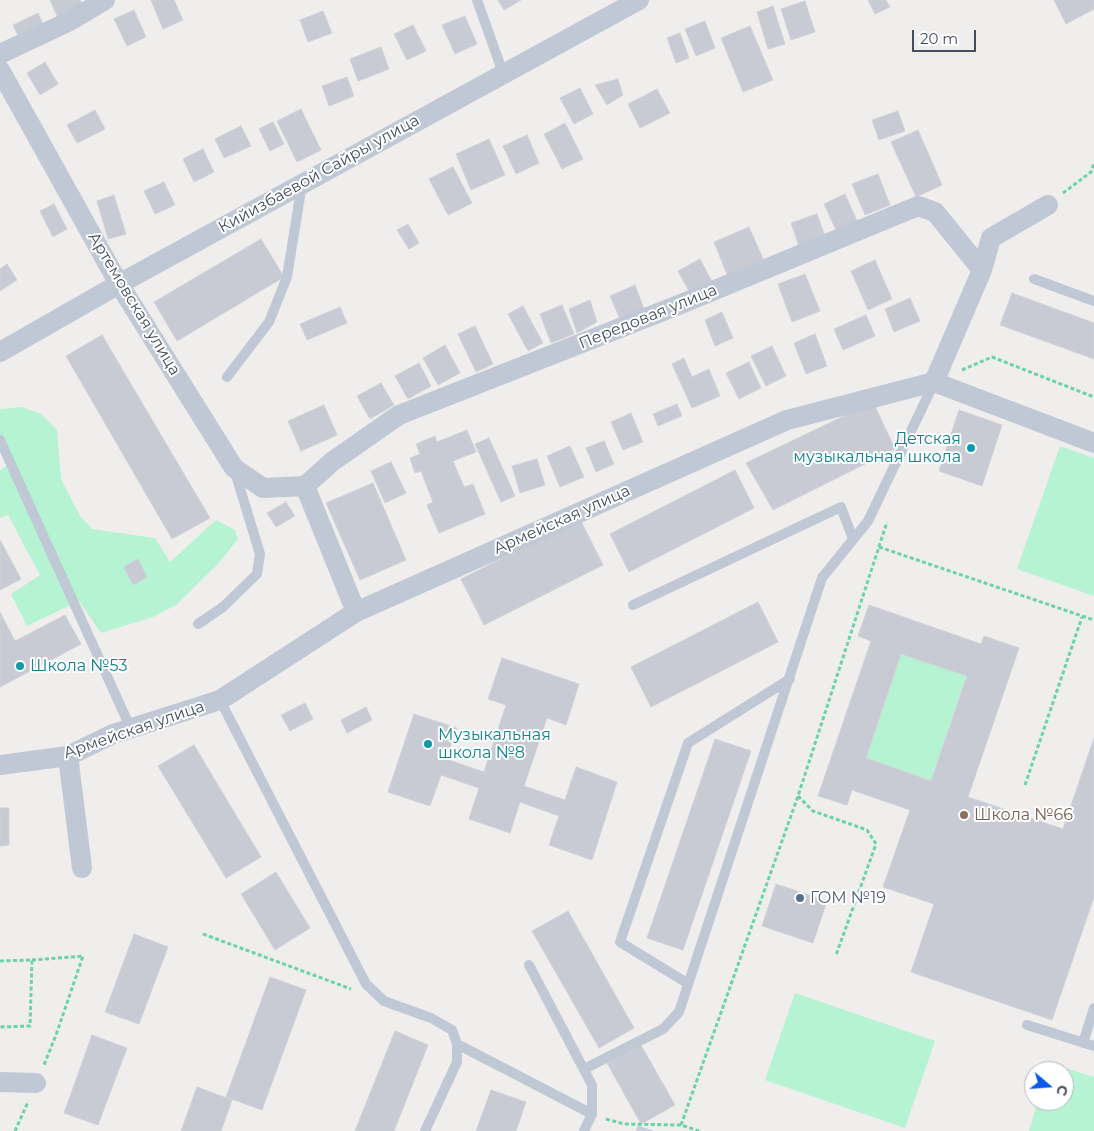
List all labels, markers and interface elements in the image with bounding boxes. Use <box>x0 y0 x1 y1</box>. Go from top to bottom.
scale bar <box>914 20 978 52</box>
text: 20 m <box>920 29 958 48</box>
street label: Кийизбаевой Сайры улица <box>215 111 423 237</box>
street label: Артемовская улица <box>84 229 184 379</box>
street label: Передовая улица <box>576 281 720 353</box>
place label: Детская музыкальная школа <box>793 429 961 467</box>
marker: Детская музыкальная школа <box>965 442 977 454</box>
street label: Армейская улица <box>491 481 633 559</box>
place label: Школа №53 <box>30 656 127 676</box>
marker: Школа №53 <box>14 660 26 672</box>
street label: Армейская улица <box>61 697 207 763</box>
place label: Музыкальная школа №8 <box>438 725 551 763</box>
marker: Музыкальная школа №8 <box>422 738 434 750</box>
place label: Школа №66 <box>974 805 1073 825</box>
marker: Школа №66 <box>958 809 970 821</box>
place label: ГОМ №19 <box>810 888 886 908</box>
marker: ГОМ №19 <box>794 892 806 904</box>
north arrow <box>1024 1061 1074 1111</box>
text: С <box>1052 1083 1072 1098</box>

